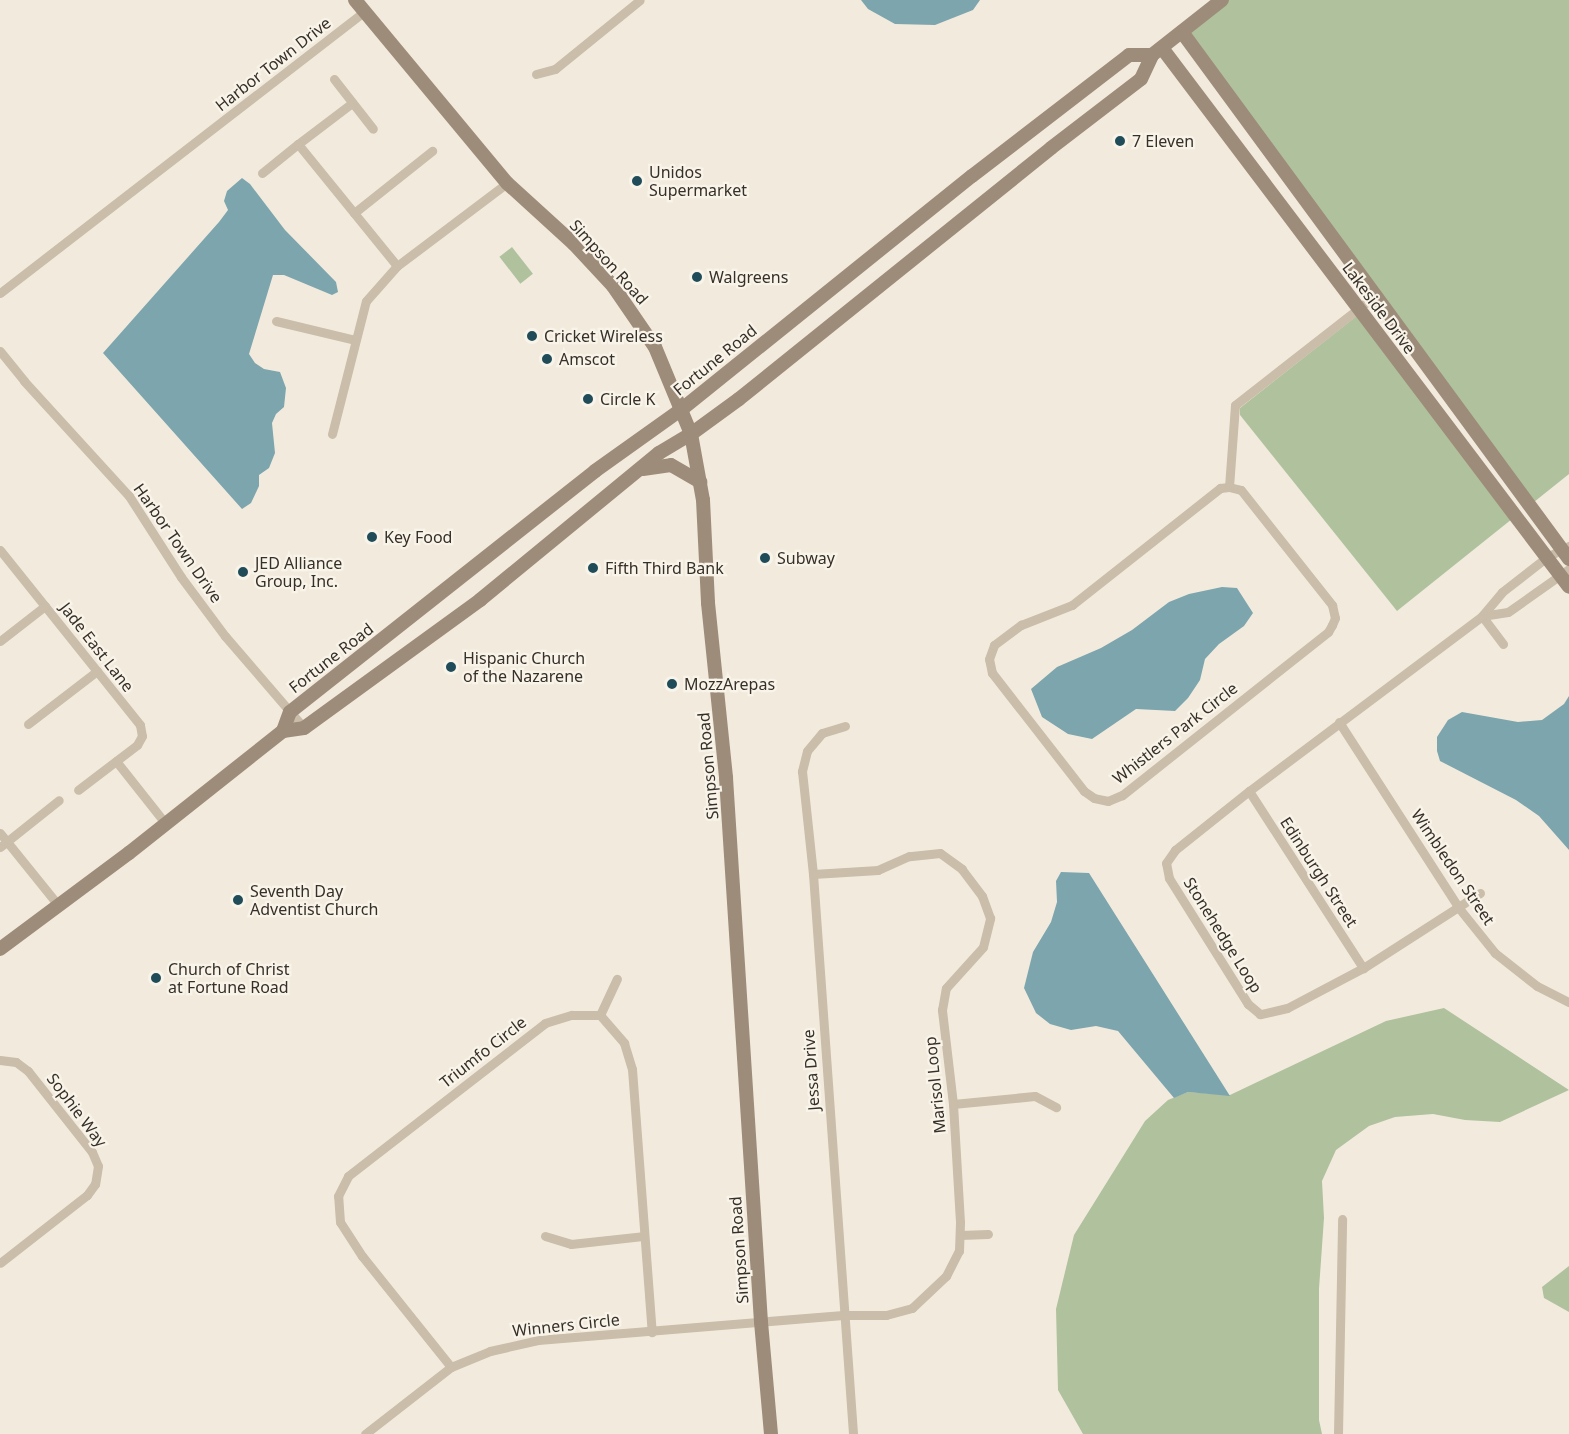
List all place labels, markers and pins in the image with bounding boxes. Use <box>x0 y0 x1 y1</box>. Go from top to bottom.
place label: 7 Eleven <box>1132 131 1194 151</box>
marker: 7 Eleven <box>1113 134 1127 148</box>
place label: Unidos Supermarket <box>649 162 747 200</box>
marker: Unidos Supermarket <box>630 174 644 188</box>
place label: Walgreens <box>709 267 788 287</box>
marker: Walgreens <box>690 270 704 284</box>
place label: Cricket Wireless <box>544 326 663 346</box>
marker: Cricket Wireless <box>525 329 539 343</box>
place label: Amscot <box>559 349 615 369</box>
marker: Amscot <box>540 352 554 366</box>
place label: Circle K <box>600 389 655 409</box>
marker: Circle K <box>581 392 595 406</box>
place label: Key Food <box>384 527 452 547</box>
marker: Key Food <box>365 530 379 544</box>
place label: Subway <box>777 548 835 568</box>
marker: Subway <box>758 551 772 565</box>
place label: JED Alliance Group, Inc. <box>255 553 342 591</box>
place label: Fifth Third Bank <box>605 558 724 578</box>
marker: Fifth Third Bank <box>586 561 600 575</box>
marker: JED Alliance Group, Inc. <box>236 565 250 579</box>
place label: Hispanic Church of the Nazarene <box>463 648 585 686</box>
marker: Hispanic Church of the Nazarene <box>444 660 458 674</box>
place label: MozzArepas <box>684 674 775 694</box>
marker: MozzArepas <box>665 677 679 691</box>
place label: Seventh Day Adventist Church <box>250 881 378 919</box>
marker: Seventh Day Adventist Church <box>231 893 245 907</box>
place label: Church of Christ at Fortune Road <box>168 959 289 997</box>
marker: Church of Christ at Fortune Road <box>149 971 163 985</box>

